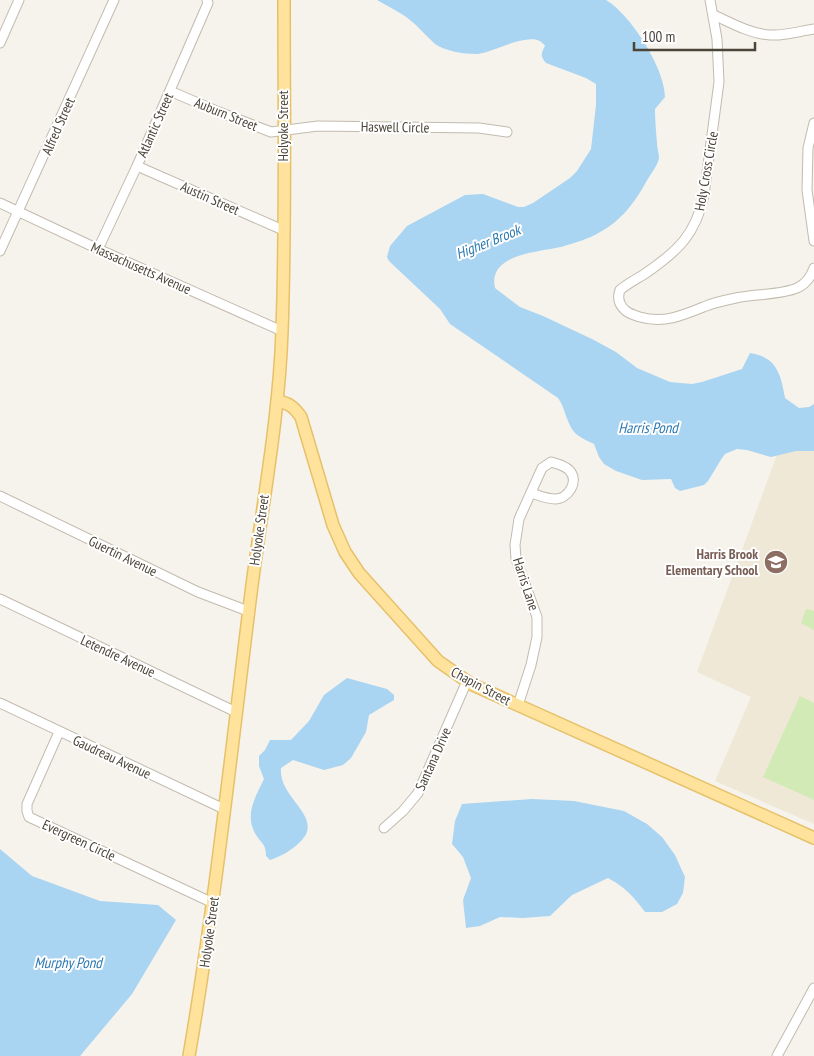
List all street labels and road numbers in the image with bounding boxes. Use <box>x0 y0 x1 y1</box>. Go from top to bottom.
street label: Atlantic Street <box>133 90 177 160</box>
street label: Holyoke Street <box>274 90 292 162</box>
street label: Auburn Street <box>192 93 260 135</box>
street label: Alfred Street <box>37 94 79 158</box>
street label: Haswell Circle <box>361 117 430 137</box>
street label: Holy Cross Circle <box>690 130 722 212</box>
street label: Austin Street <box>178 177 242 219</box>
street label: Massachusetts Avenue <box>88 238 194 298</box>
street label: Holyoke Street <box>245 493 273 566</box>
street label: Guertin Avenue <box>86 532 160 580</box>
street label: Harris Lane <box>509 555 543 613</box>
street label: Letendre Avenue <box>78 631 158 681</box>
street label: Chapin Street <box>448 663 514 709</box>
street label: Santana Drive <box>411 724 455 793</box>
street label: Gaudreau Avenue <box>70 731 154 783</box>
street label: Evergreen Circle <box>39 815 119 865</box>
street label: Holyoke Street <box>195 895 223 968</box>

